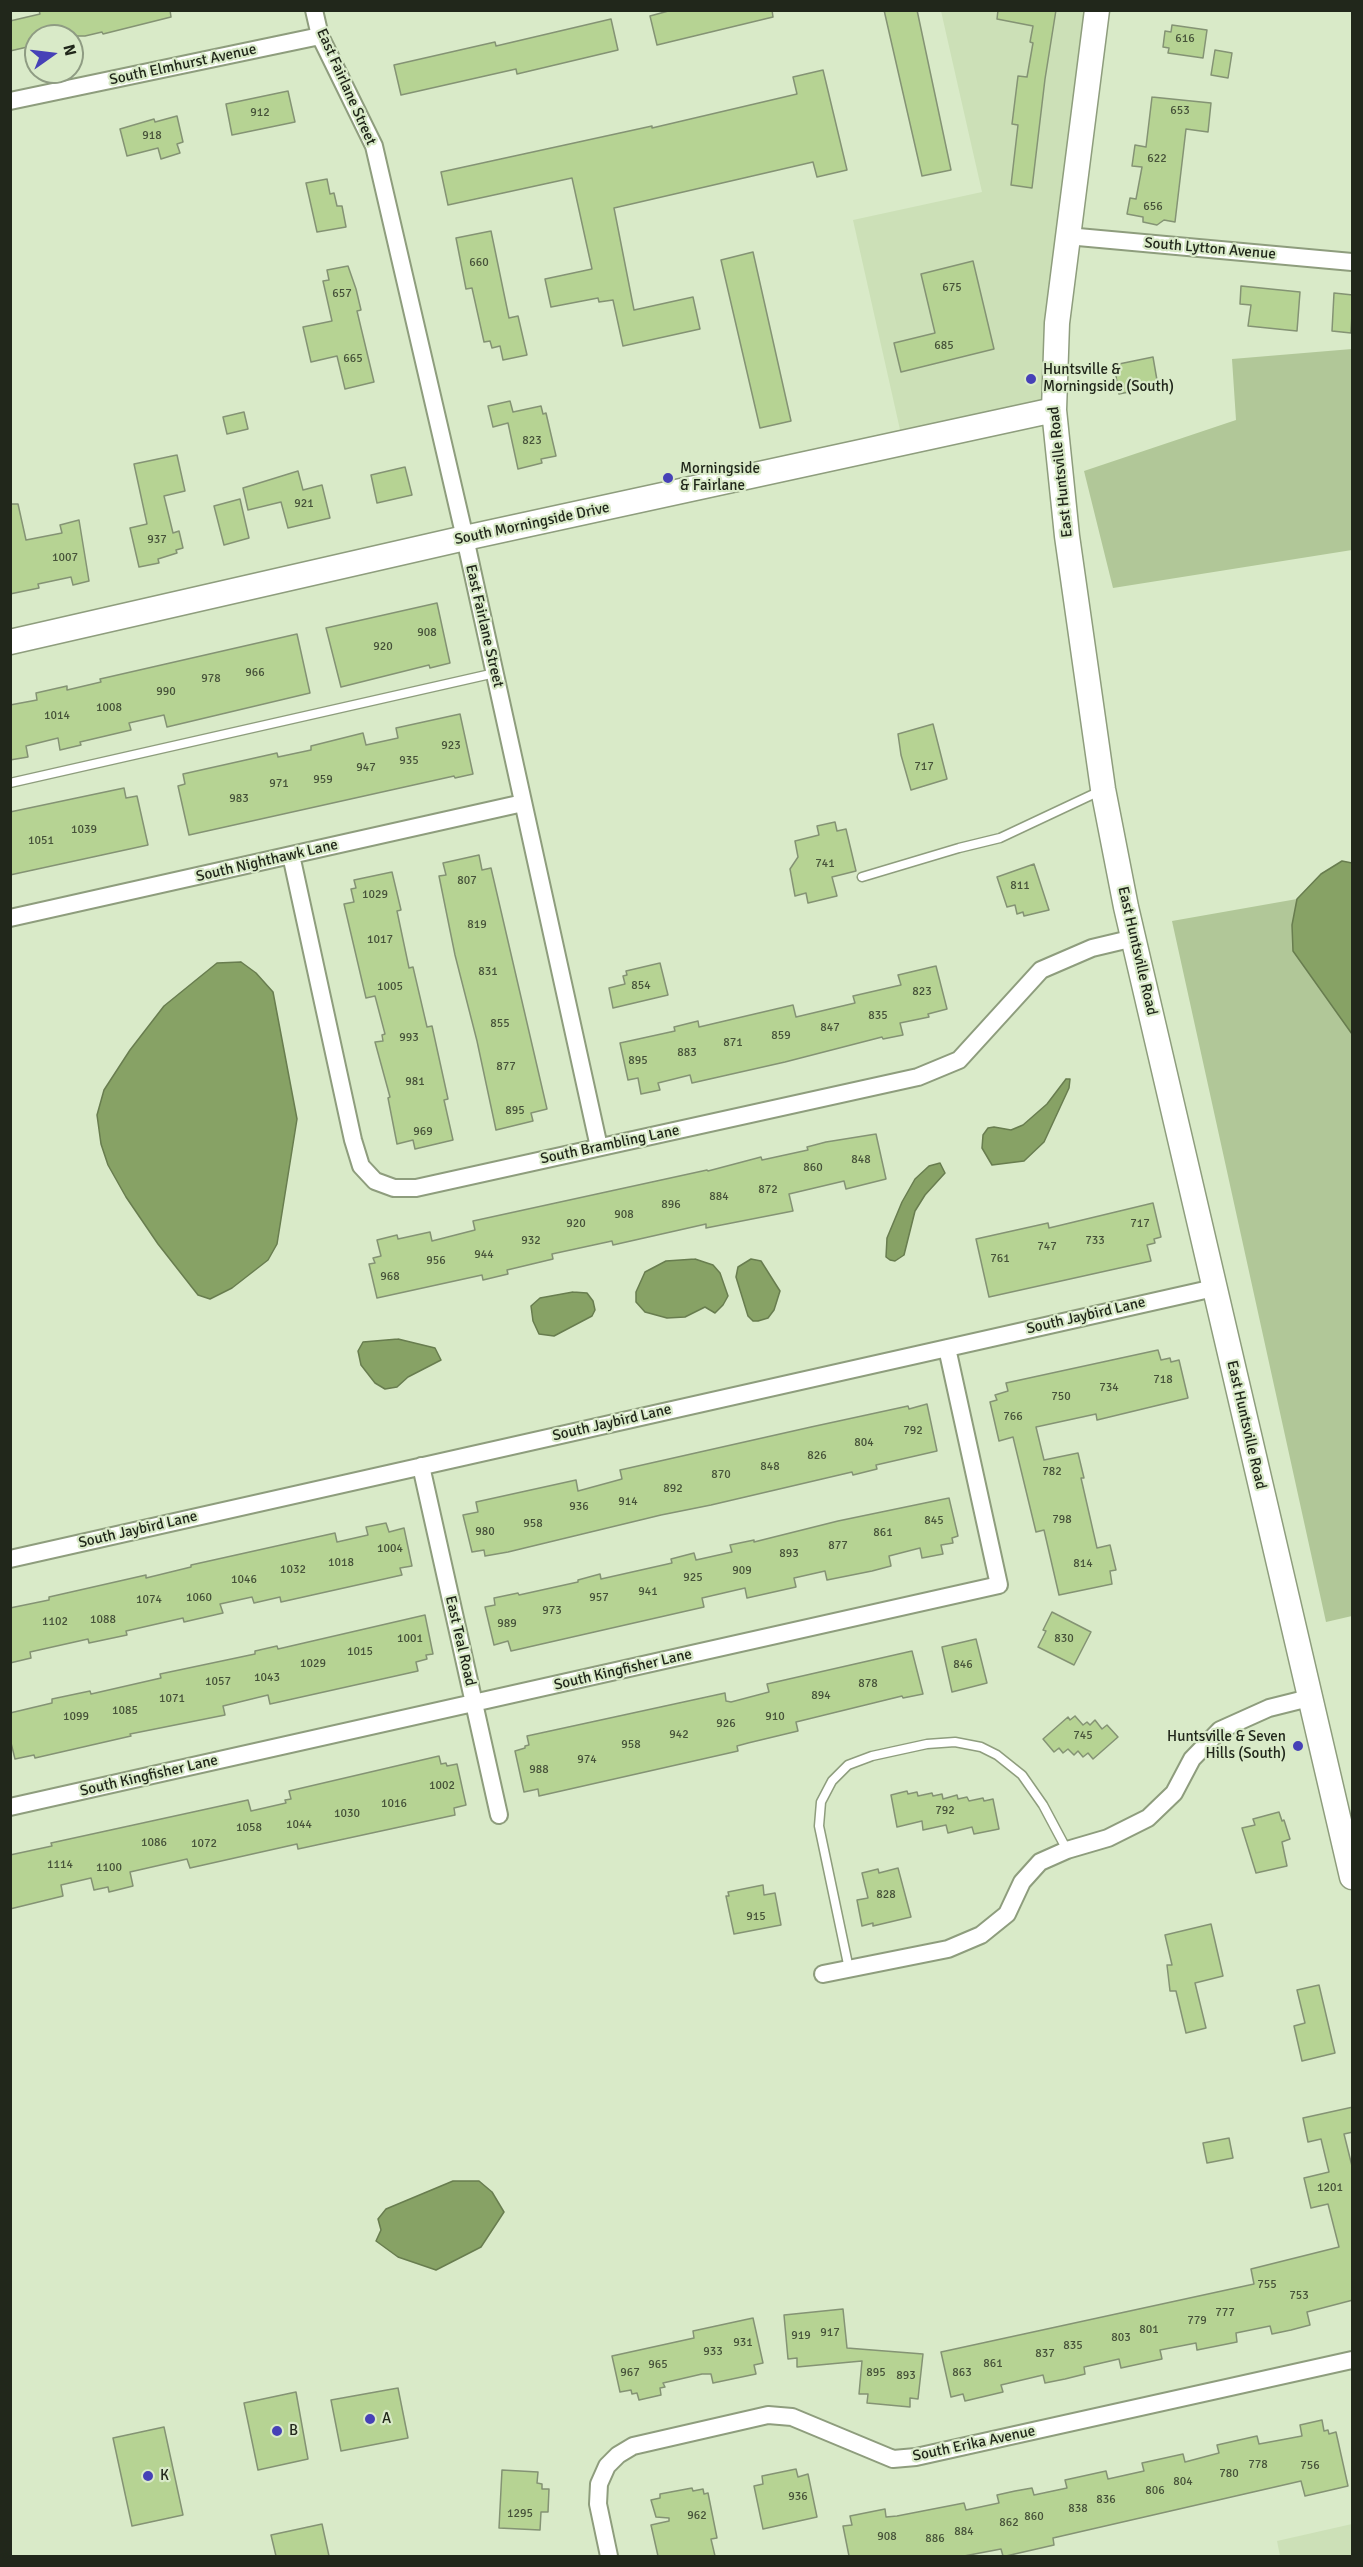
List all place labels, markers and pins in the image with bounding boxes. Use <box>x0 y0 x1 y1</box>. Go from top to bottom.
place label: Huntsville & Morningside (South) <box>1043 361 1174 396</box>
marker: Huntsville & Morningside (South) <box>1024 372 1038 386</box>
place label: Morningside & Fairlane <box>680 460 760 495</box>
marker: Morningside & Fairlane <box>661 471 675 485</box>
place label: Huntsville & Seven Hills (South) <box>1167 1728 1286 1763</box>
marker: Huntsville & Seven Hills (South) <box>1291 1739 1305 1753</box>
place label: A <box>382 2410 391 2428</box>
marker: A <box>363 2412 377 2426</box>
place label: B <box>289 2422 298 2440</box>
marker: B <box>270 2424 284 2438</box>
place label: K <box>160 2467 169 2485</box>
marker: K <box>141 2469 155 2483</box>

